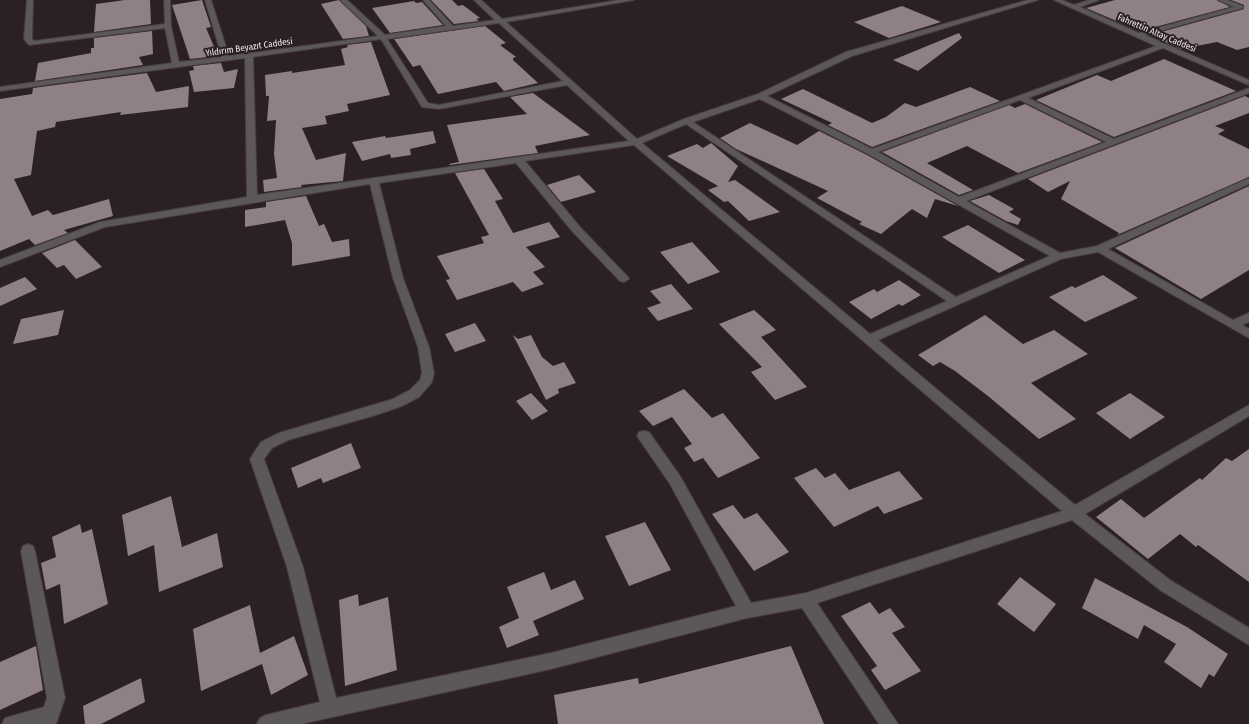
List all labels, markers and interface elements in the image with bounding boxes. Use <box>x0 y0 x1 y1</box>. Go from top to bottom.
street label: Fahrettin Altay Caddesi <box>1116 12 1198 54</box>
street label: Yıldırım Beyazıt Caddesi <box>205 36 293 58</box>

